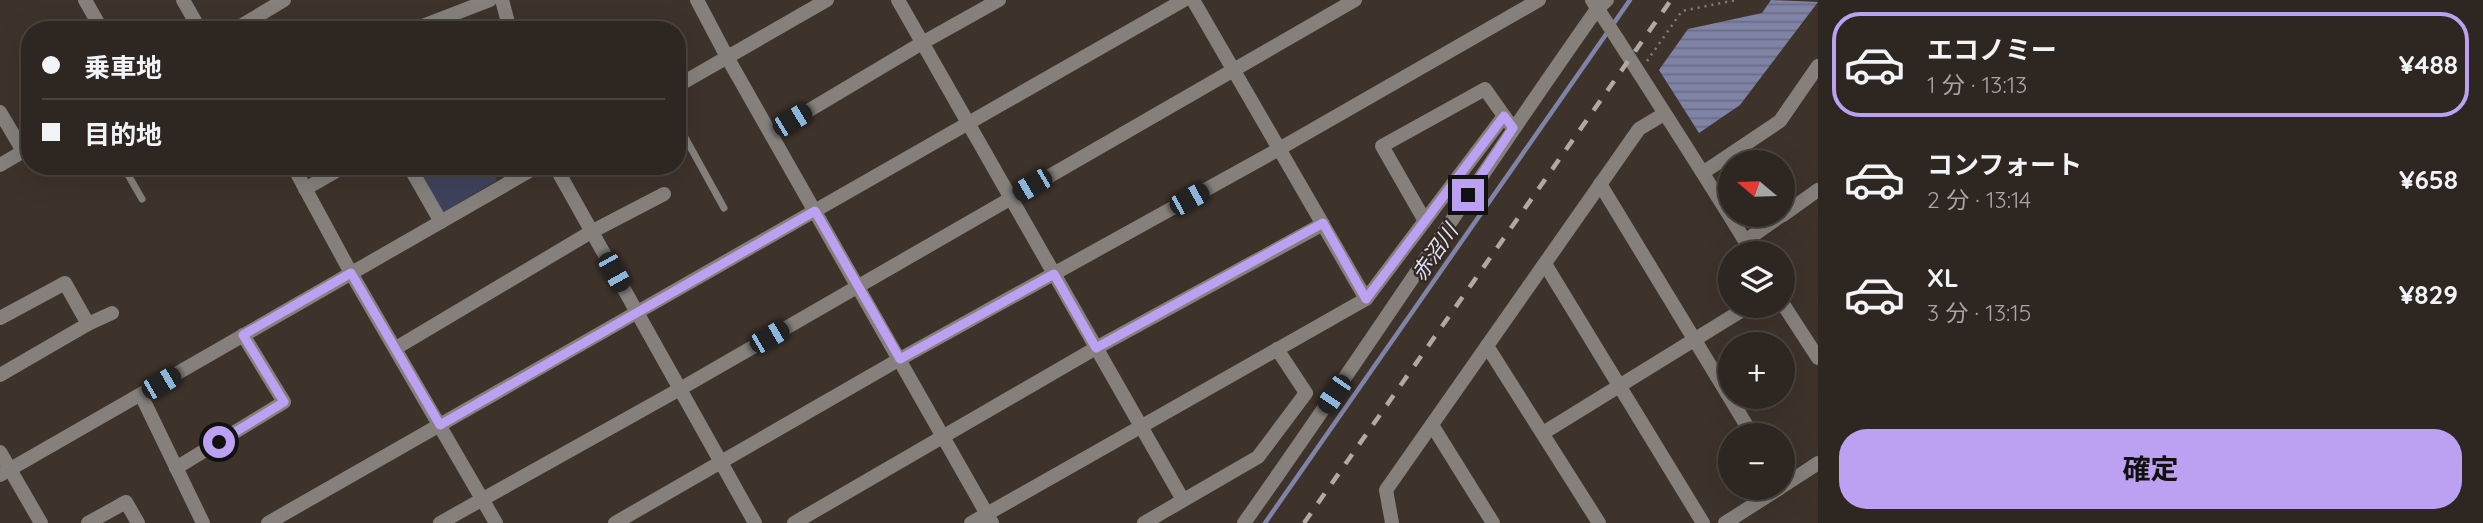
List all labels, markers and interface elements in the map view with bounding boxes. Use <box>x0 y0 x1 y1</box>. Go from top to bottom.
icon: car <box>1843 33 1906 96</box>
text: エコノミー <box>1927 33 2057 66</box>
text: ¥488 <box>2399 48 2458 81</box>
text: 乗車地 <box>84 51 162 84</box>
text: 1 分 · 13:13 <box>1927 70 2027 99</box>
car <box>769 100 816 140</box>
text: 目的地 <box>84 118 162 151</box>
icon: car <box>1843 148 1906 211</box>
text: コンフォート <box>1927 148 2082 181</box>
north arrow <box>1718 150 1796 228</box>
map controls <box>1718 150 1795 500</box>
text: ¥658 <box>2399 163 2458 196</box>
car <box>1009 165 1056 205</box>
route end <box>1452 179 1484 211</box>
car <box>1166 180 1213 218</box>
text: 2 分 · 13:14 <box>1927 185 2031 214</box>
water label: 赤沼川 <box>1405 217 1464 285</box>
button: layers <box>1718 241 1795 318</box>
car <box>595 249 634 295</box>
text: XL <box>1927 261 1959 294</box>
icon: car <box>1843 263 1906 326</box>
text: ¥829 <box>2399 278 2458 311</box>
text: 3 分 · 13:15 <box>1927 298 2031 327</box>
car <box>746 317 793 357</box>
button: + <box>1718 332 1795 409</box>
car <box>138 363 185 403</box>
car <box>1314 371 1355 417</box>
button: − <box>1718 423 1795 500</box>
route start <box>203 426 235 458</box>
button: 確定 <box>1839 429 2462 509</box>

